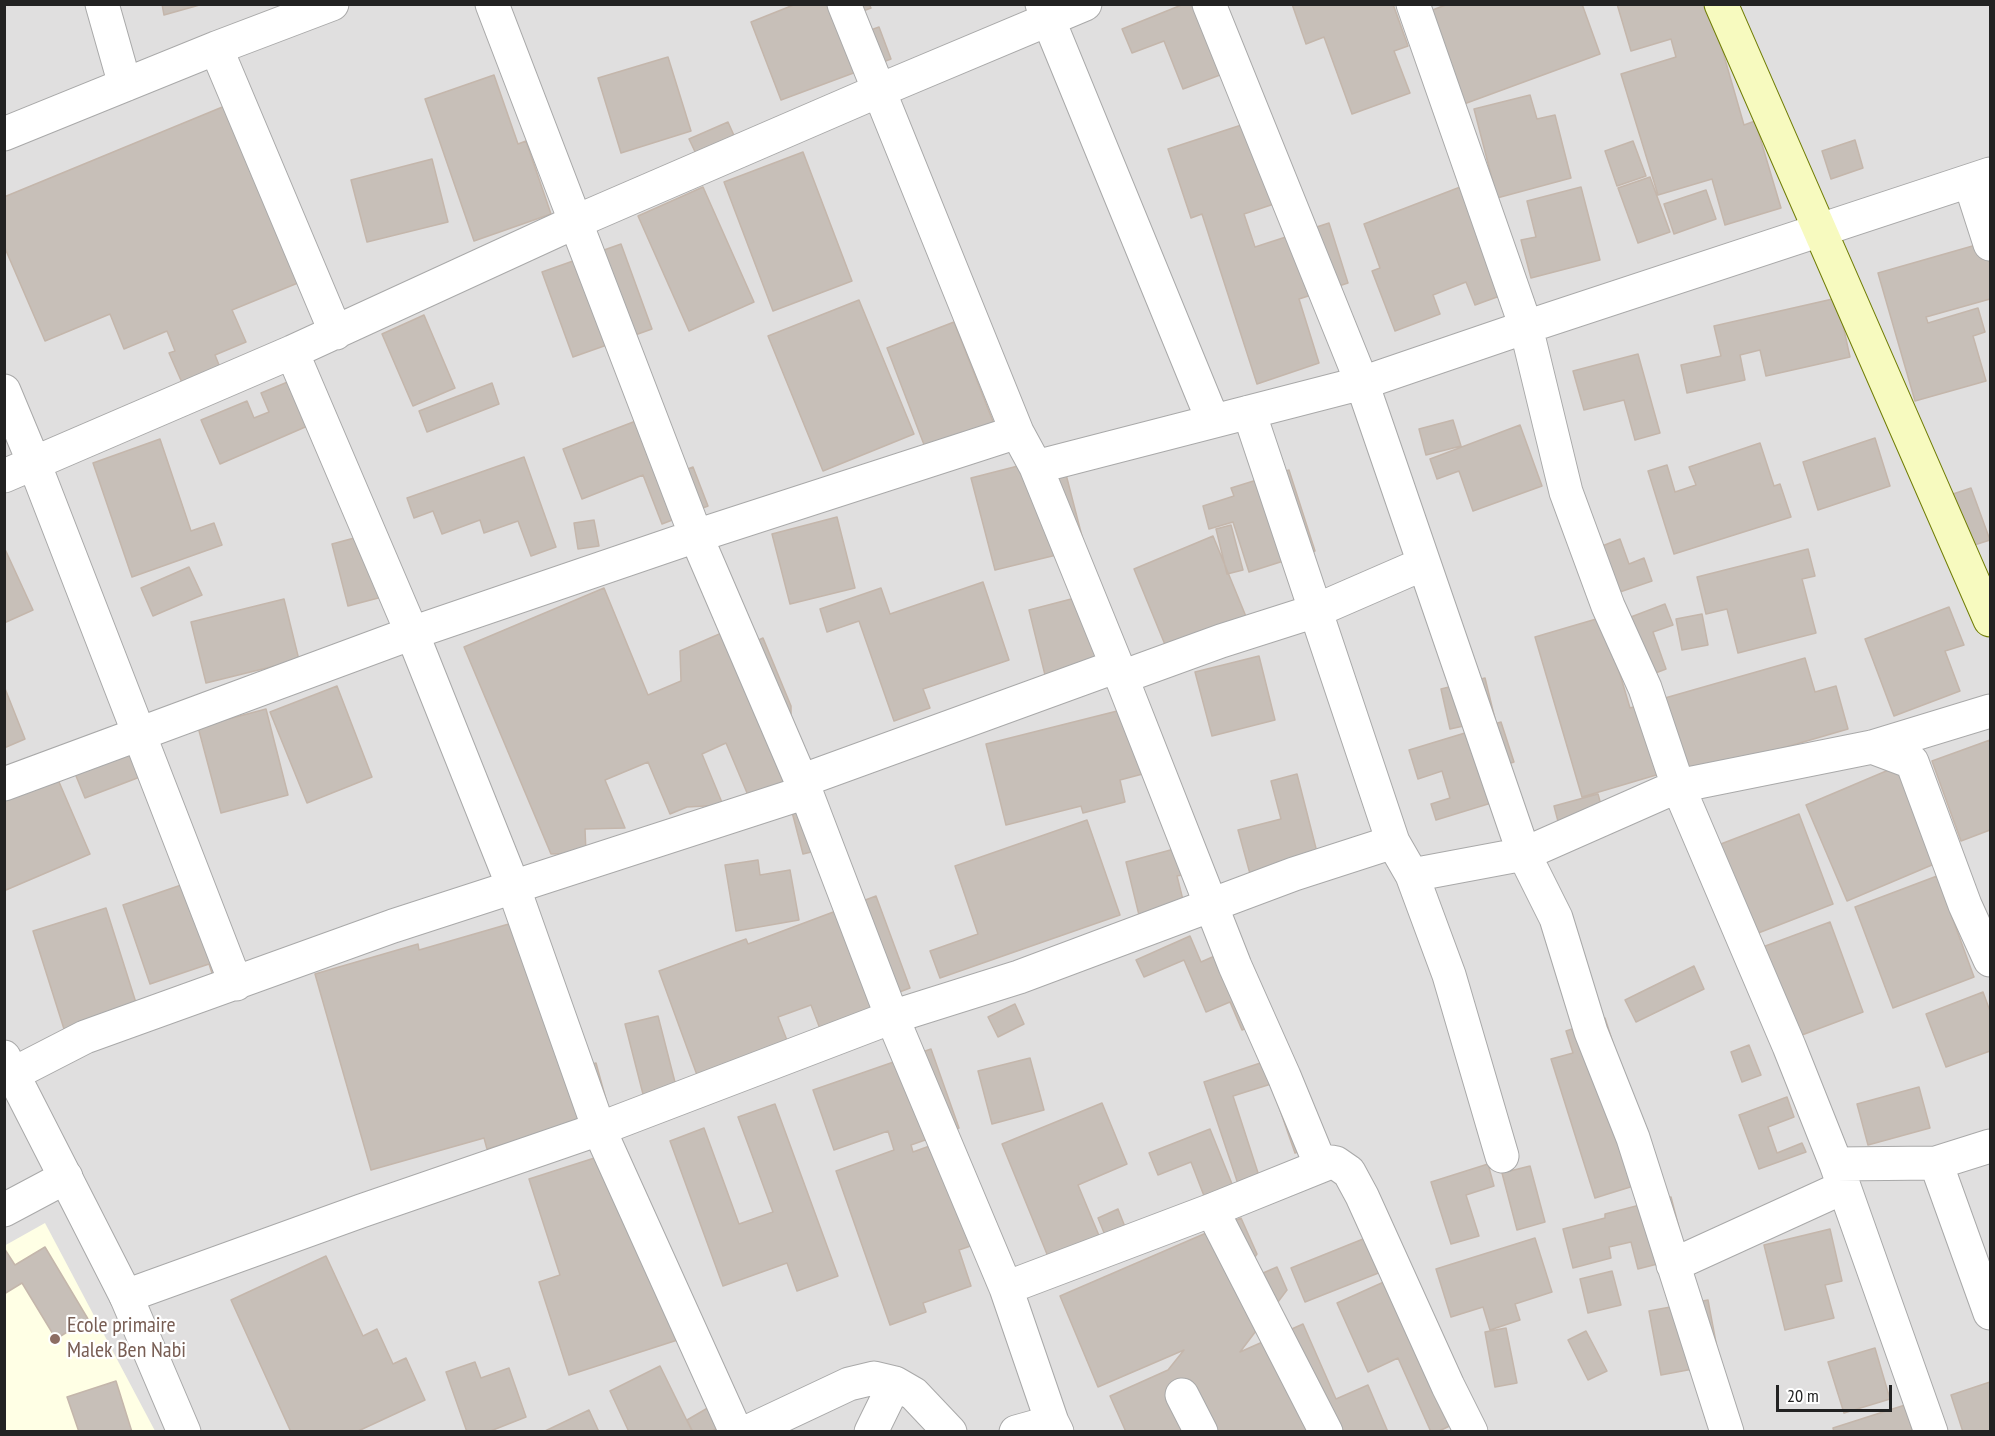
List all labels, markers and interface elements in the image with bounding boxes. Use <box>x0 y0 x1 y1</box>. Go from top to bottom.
place label: Ecole primaire Malek Ben Nabi <box>67 1313 186 1364</box>
marker: Ecole primaire Malek Ben Nabi <box>48 1332 62 1346</box>
scale bar <box>1779 1373 1894 1411</box>
text: 20 m <box>1787 1384 1819 1407</box>

